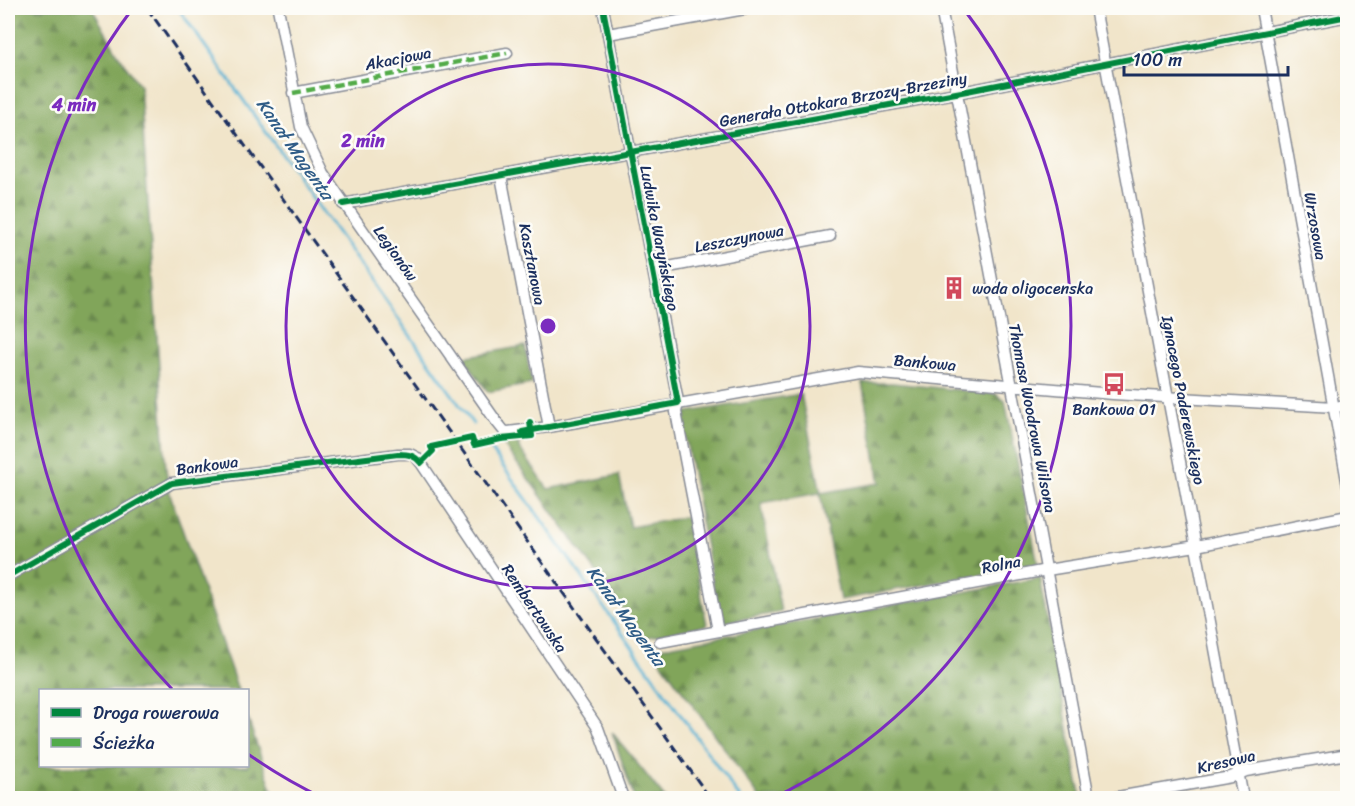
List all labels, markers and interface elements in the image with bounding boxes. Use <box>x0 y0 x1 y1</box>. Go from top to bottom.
street label: Akacjowa <box>362 38 434 79</box>
scale bar <box>1124 39 1288 77</box>
text: 100 m <box>1133 44 1182 76</box>
street label: Generała Ottokara Brzozy-Brzeziny <box>717 63 970 136</box>
text: 4 min <box>51 89 97 121</box>
water label: Kanał Magenta <box>248 91 343 208</box>
text: 2 min <box>340 125 385 157</box>
street label: Ludwika Waryńskiego <box>631 163 688 313</box>
street label: Wrzosowa <box>1295 190 1336 262</box>
street label: Leszczynowa <box>692 215 787 261</box>
street label: Legionów <box>365 219 426 288</box>
street label: Kasztanowa <box>510 221 555 308</box>
place label: woda oligocenska <box>972 274 1093 303</box>
building icon: woda oligocenska <box>941 275 967 301</box>
street label: Ignacego Paderewskiego <box>1153 312 1214 487</box>
centre of rings <box>538 316 558 336</box>
street label: Thomasa Woodrowa Wilsona <box>1000 321 1065 515</box>
street label: Bankowa <box>893 345 957 380</box>
bus stop icon: Bankowa 01 <box>1101 371 1127 397</box>
place label: Bankowa 01 <box>1072 395 1156 424</box>
street label: Bankowa <box>174 447 240 484</box>
street label: Rolna <box>979 546 1024 582</box>
street label: Rembertowska <box>494 558 575 659</box>
water label: Kanał Magenta <box>578 559 675 675</box>
legend <box>39 689 249 767</box>
text: Droga rowerowa <box>93 697 219 729</box>
text: Ścieżka <box>93 727 155 759</box>
street label: Kresowa <box>1194 741 1258 782</box>

